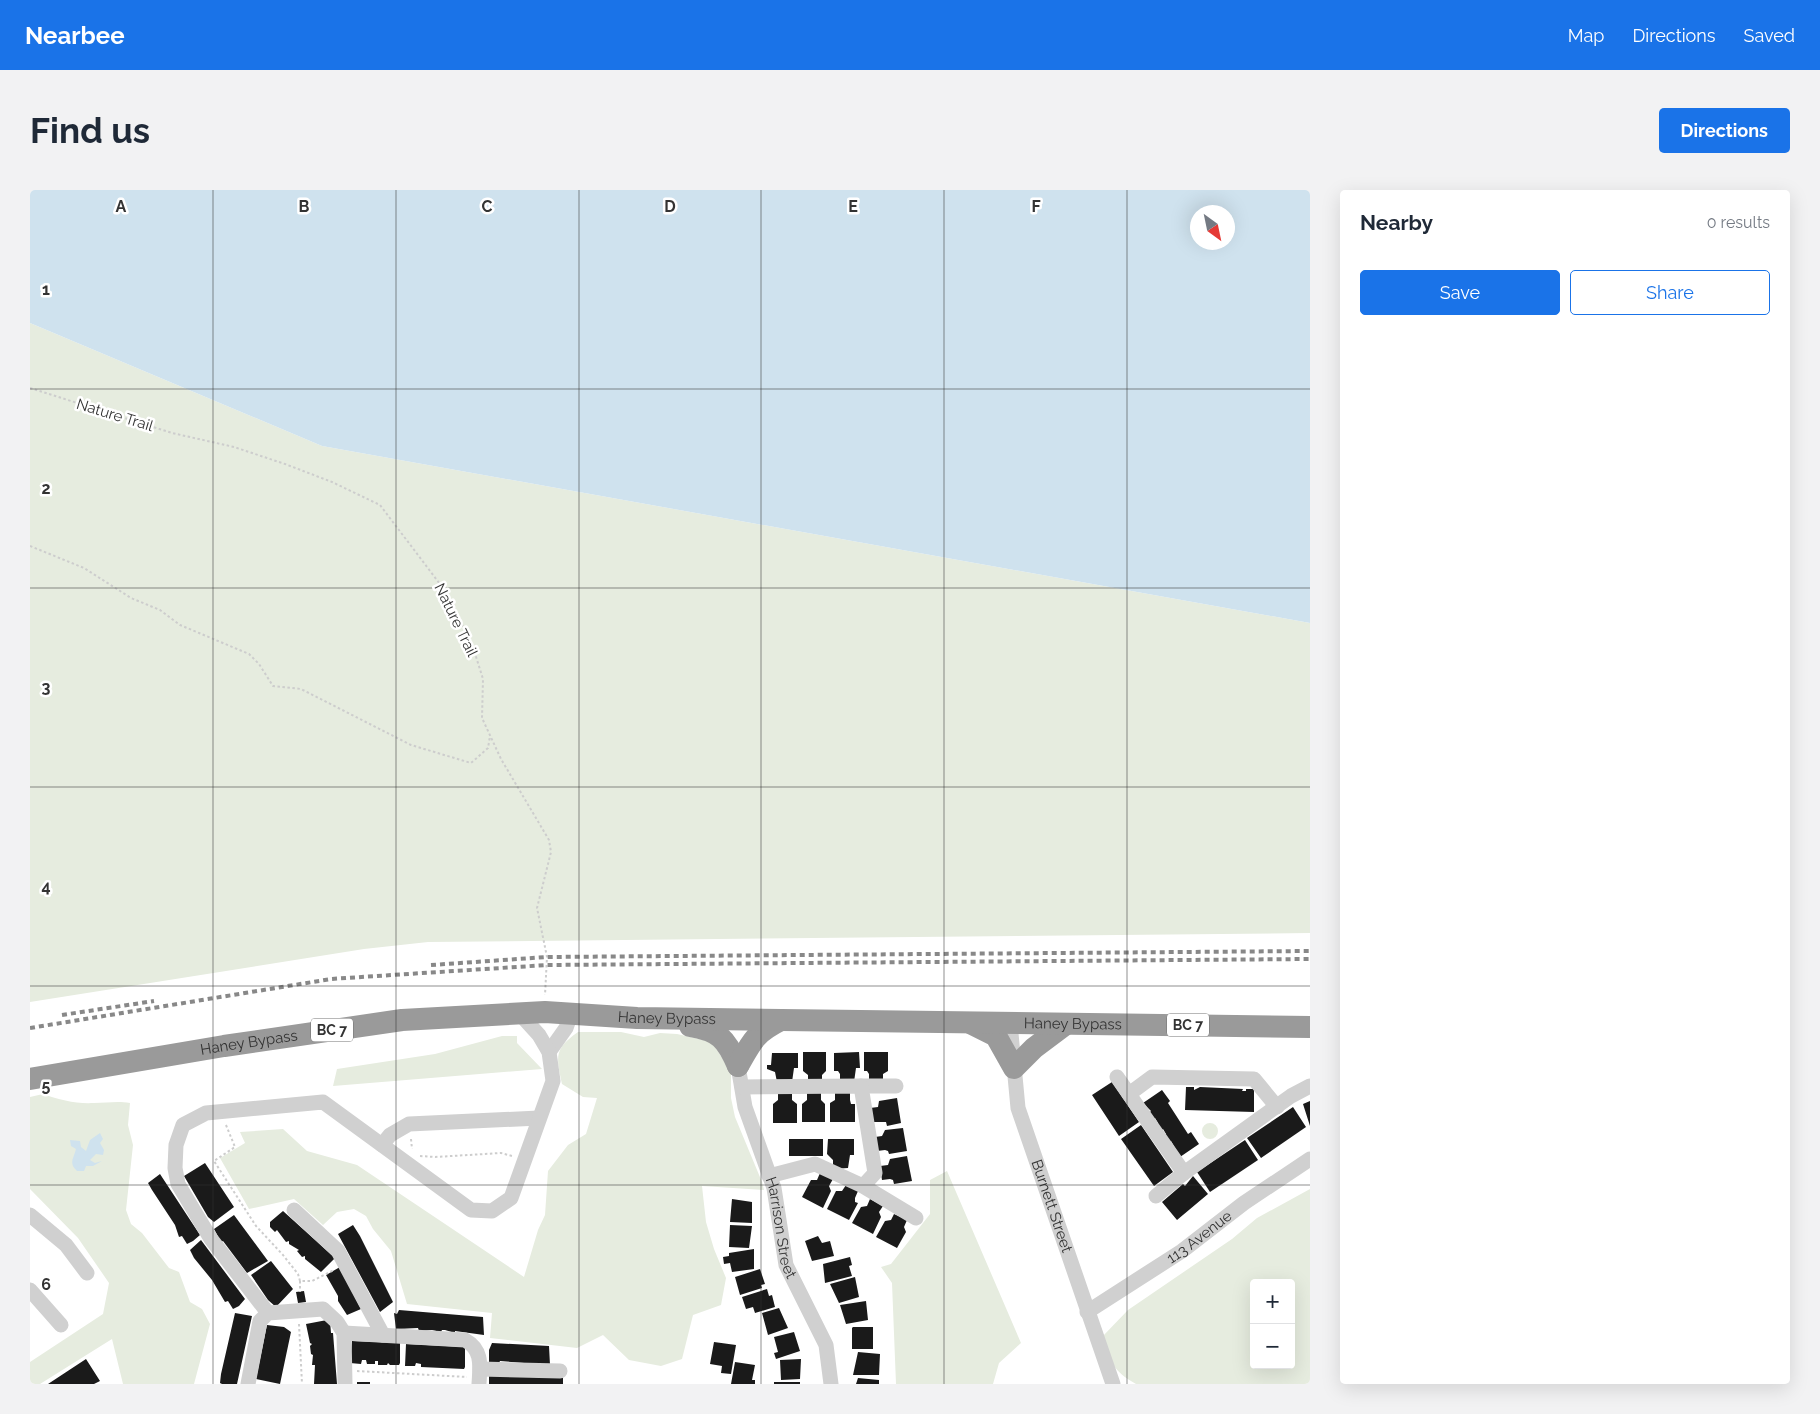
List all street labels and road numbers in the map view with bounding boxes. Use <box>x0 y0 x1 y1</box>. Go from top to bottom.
street label: Nature Trail <box>74 395 156 435</box>
street label: Nature Trail <box>431 580 482 660</box>
street label: Haney Bypass <box>617 1008 716 1028</box>
street label: Haney Bypass <box>1024 1014 1122 1033</box>
road number: BC 7 <box>1167 1014 1209 1036</box>
road number: BC 7 <box>311 1018 353 1042</box>
street label: Haney Bypass <box>199 1026 299 1059</box>
street label: Burnett Street <box>1027 1157 1076 1255</box>
street label: Harrison Street <box>762 1174 800 1282</box>
street label: 113 Avenue <box>1163 1207 1236 1267</box>

